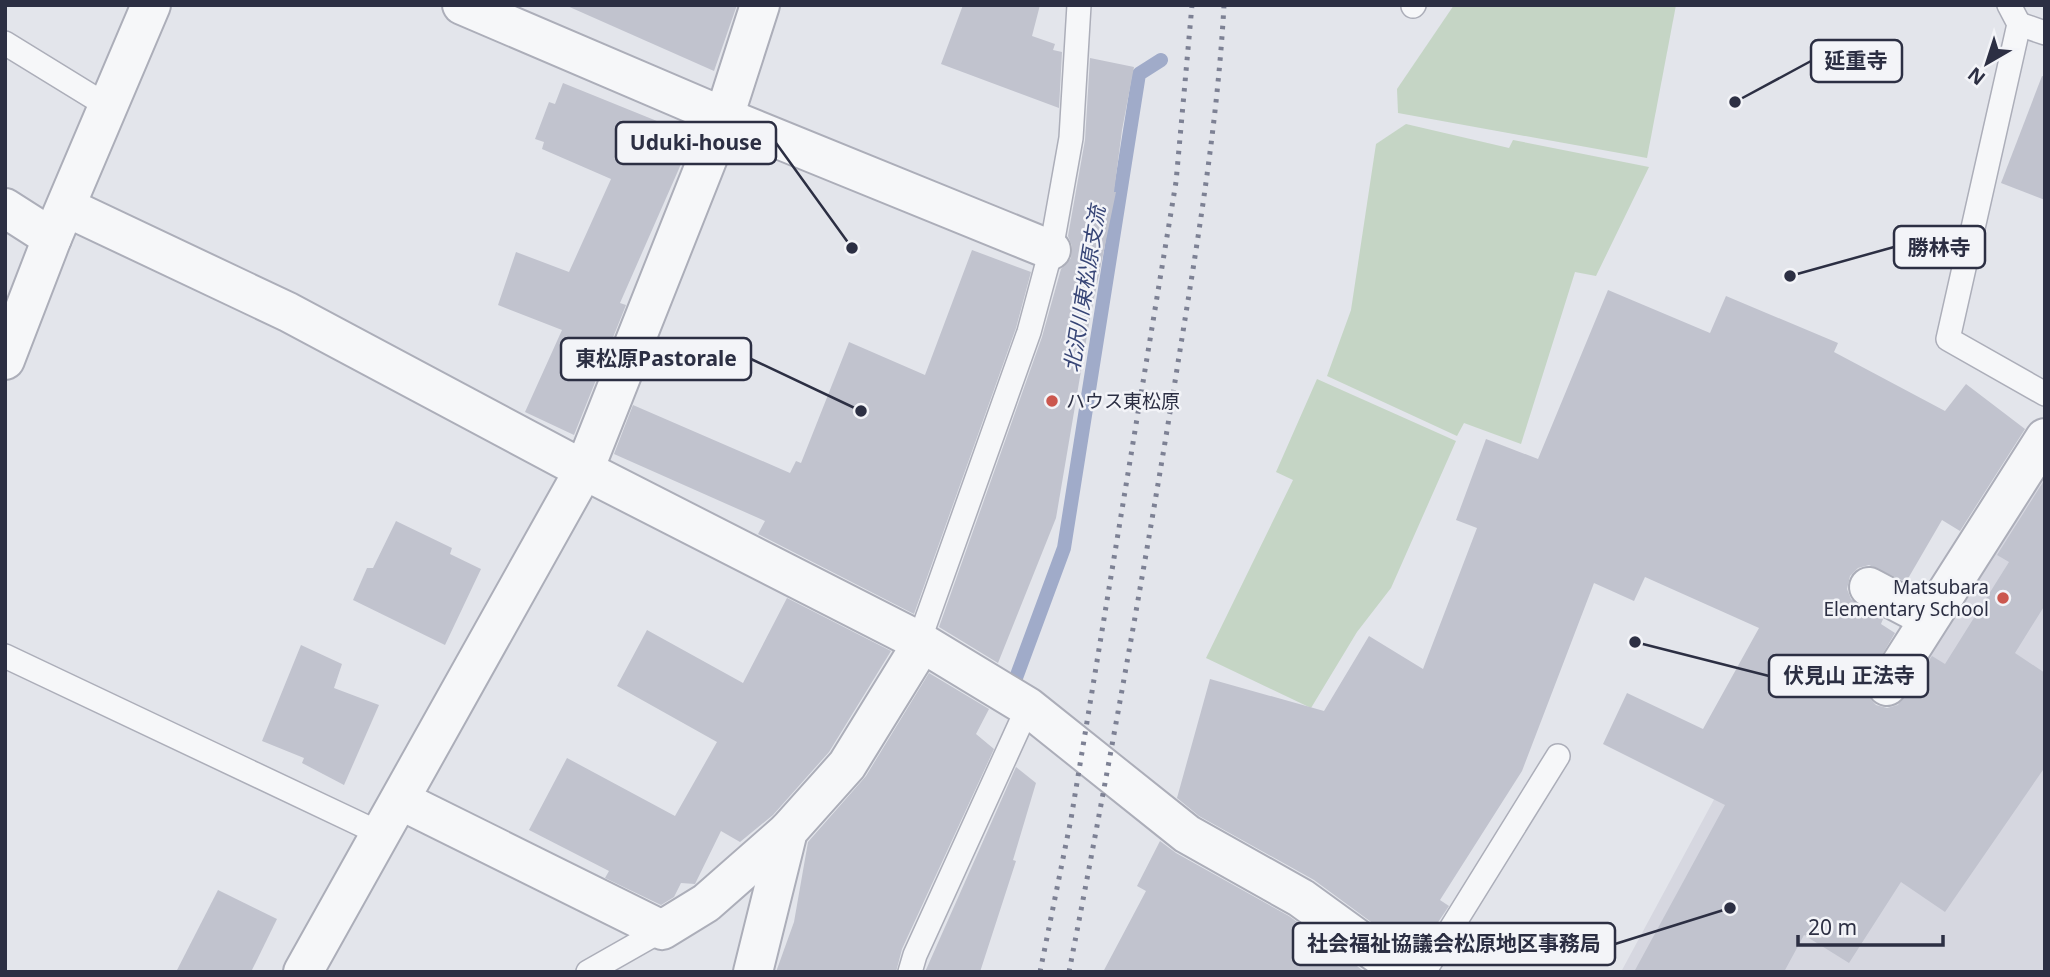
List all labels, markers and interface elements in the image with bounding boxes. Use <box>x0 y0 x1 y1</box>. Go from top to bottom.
north arrow <box>1952 28 2022 98</box>
callout: 延重寺 <box>1811 40 1902 82</box>
text: 延重寺 <box>1825 46 1888 74</box>
text: N <box>1962 61 1990 91</box>
callout: Uduki-house <box>616 122 776 164</box>
text: Uduki-house <box>630 128 762 156</box>
water label: 北沢川東松原支流 <box>1057 201 1111 374</box>
callout: 勝林寺 <box>1894 226 1985 268</box>
text: 勝林寺 <box>1908 233 1971 261</box>
callout: 東松原Pastorale <box>561 338 751 380</box>
text: 東松原Pastorale <box>575 344 737 372</box>
place label: ハウス東松原 <box>1066 388 1180 414</box>
marker: ハウス東松原 <box>1044 393 1060 409</box>
place label: Matsubara Elementary School <box>1823 574 1989 622</box>
marker: Matsubara Elementary School <box>1995 590 2011 606</box>
callout: 伏見山 正法寺 <box>1769 655 1928 697</box>
text: 伏見山 正法寺 <box>1783 661 1915 689</box>
scale bar <box>1798 904 1943 948</box>
text: 20 m <box>1808 913 1857 941</box>
callout: 社会福祉協議会松原地区事務局 <box>1293 923 1615 965</box>
text: 社会福祉協議会松原地区事務局 <box>1307 929 1601 957</box>

